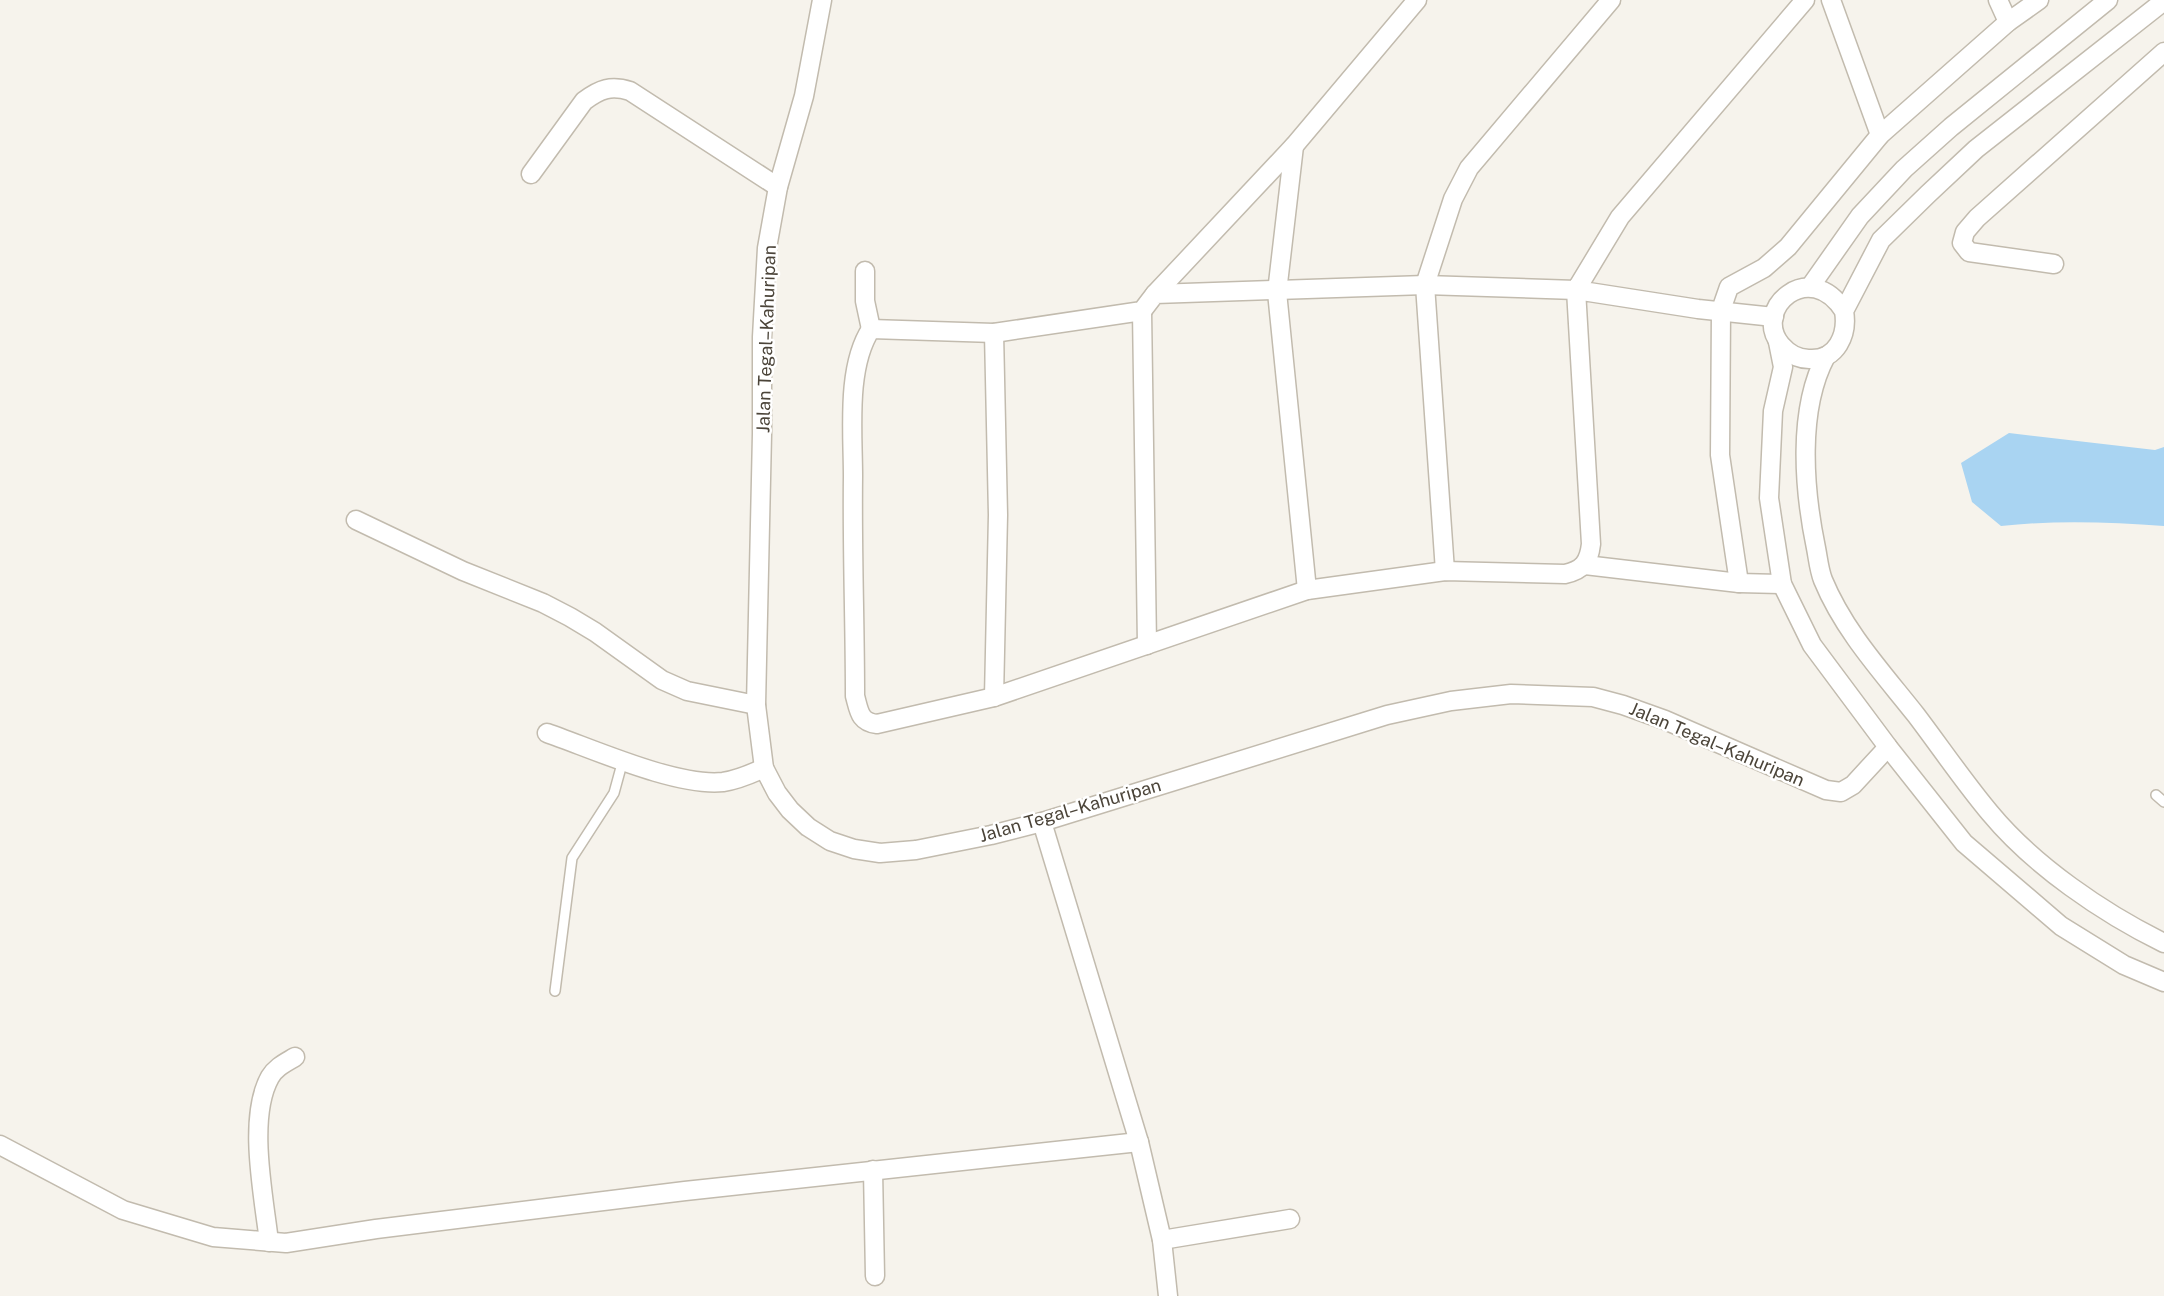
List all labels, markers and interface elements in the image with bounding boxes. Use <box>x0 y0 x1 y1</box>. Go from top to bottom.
street label: Jalan Tegal–Kahuripan <box>752 245 780 433</box>
street label: Jalan Tegal–Kahuripan <box>1626 698 1808 790</box>
street label: Jalan Tegal–Kahuripan <box>977 774 1163 846</box>

